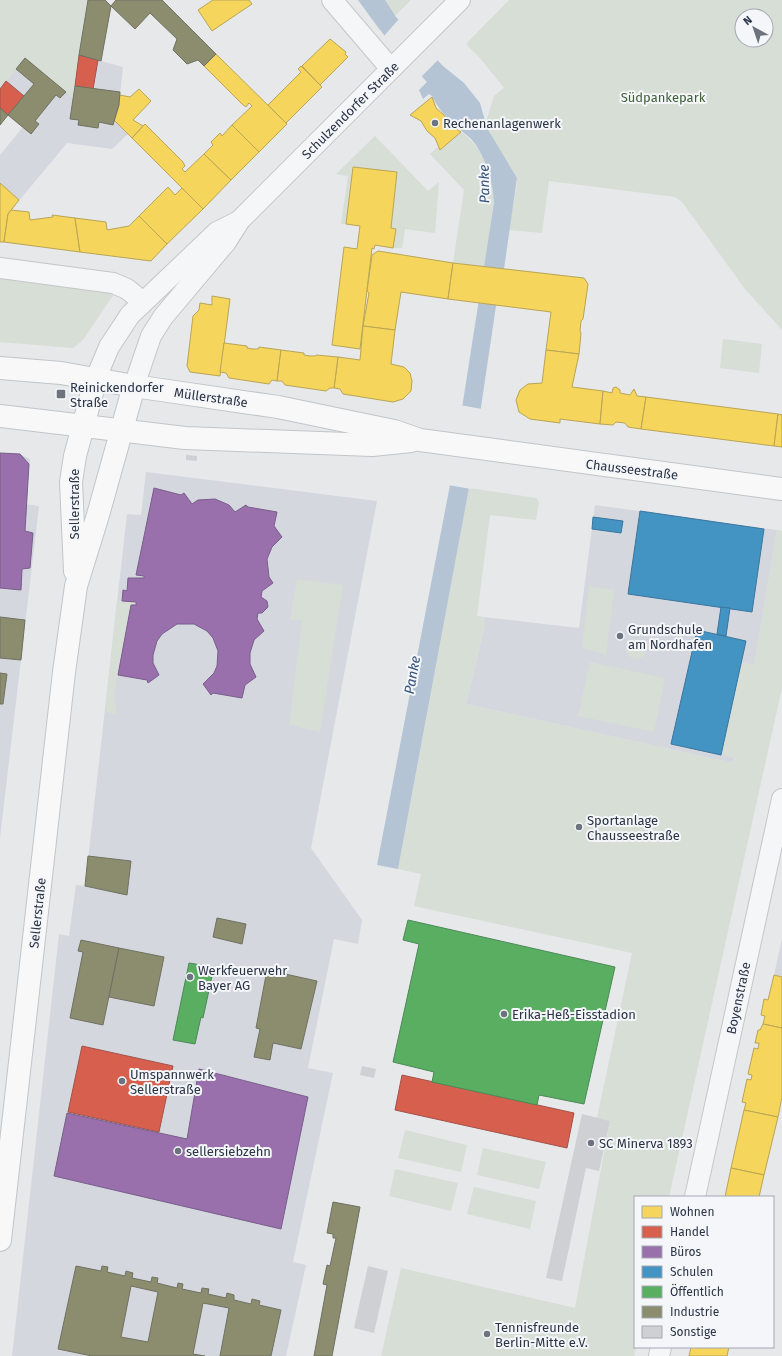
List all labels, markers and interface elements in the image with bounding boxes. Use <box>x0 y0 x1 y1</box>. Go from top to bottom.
north arrow <box>734 8 774 48</box>
text: N <box>741 13 755 28</box>
street label: Schulzendorfer Straße <box>299 59 402 162</box>
park label: Südpankepark <box>621 90 706 105</box>
place label: Rechenanlagenwerk <box>443 116 561 131</box>
marker: Rechenanlagenwerk <box>430 118 440 128</box>
water label: Panke <box>476 165 493 203</box>
place label: Reinickendorfer Straße <box>70 380 164 410</box>
street label: Müllerstraße <box>173 385 249 410</box>
marker: Reinickendorfer Straße <box>55 388 67 400</box>
street label: Chausseestraße <box>585 456 679 483</box>
street label: Sellerstraße <box>67 469 82 539</box>
place label: Grundschule am Nordhafen <box>628 622 712 652</box>
marker: Grundschule am Nordhafen <box>615 631 625 641</box>
water label: Panke <box>401 655 424 696</box>
place label: Sportanlage Chausseestraße <box>587 813 680 843</box>
marker: Sportanlage Chausseestraße <box>574 822 584 832</box>
street label: Sellerstraße <box>26 877 49 949</box>
street label: Boyenstraße <box>723 961 753 1036</box>
place label: Werkfeuerwehr Bayer AG <box>198 963 287 993</box>
marker: Werkfeuerwehr Bayer AG <box>185 972 195 982</box>
place label: Erika-Heß-Eisstadion <box>512 1007 636 1022</box>
marker: Erika-Heß-Eisstadion <box>499 1009 509 1019</box>
place label: Umspannwerk Sellerstraße <box>130 1067 214 1097</box>
marker: Umspannwerk Sellerstraße <box>117 1076 127 1086</box>
place label: SC Minerva 1893 <box>599 1136 693 1151</box>
marker: SC Minerva 1893 <box>586 1138 596 1148</box>
place label: sellersiebzehn <box>186 1144 271 1159</box>
marker: sellersiebzehn <box>173 1146 183 1156</box>
legend <box>634 1196 774 1348</box>
text: Wohnen <box>670 1205 714 1219</box>
text: Handel <box>670 1225 709 1239</box>
text: Büros <box>670 1245 702 1259</box>
text: Schulen <box>670 1265 713 1279</box>
text: Öffentlich <box>670 1283 724 1299</box>
text: Industrie <box>670 1305 719 1319</box>
place label: Tennisfreunde Berlin-Mitte e.V. <box>495 1320 588 1350</box>
text: Sonstige <box>670 1325 717 1339</box>
marker: Tennisfreunde Berlin-Mitte e.V. <box>482 1329 492 1339</box>

